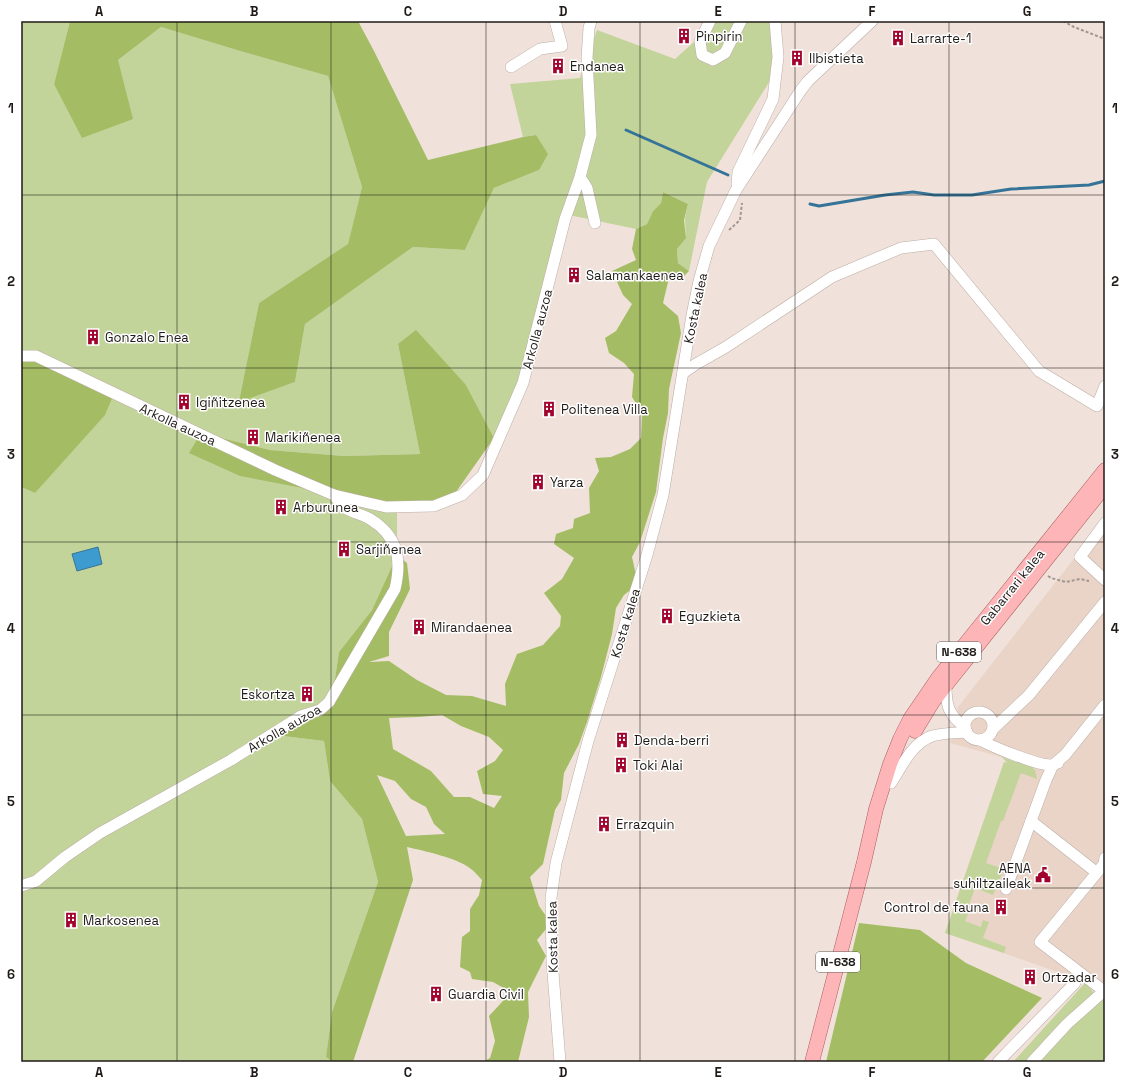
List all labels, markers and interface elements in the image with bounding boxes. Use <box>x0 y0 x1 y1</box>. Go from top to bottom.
text: A <box>95 3 104 20</box>
text: B <box>250 3 259 20</box>
text: C <box>404 3 412 20</box>
text: D <box>559 3 568 20</box>
text: E <box>714 3 722 20</box>
text: F <box>869 3 876 20</box>
text: G <box>1023 3 1031 20</box>
building icon: Pinpirin <box>675 27 693 45</box>
place label: Pinpirin <box>696 28 743 45</box>
building icon: Larrarte-1 <box>889 29 907 47</box>
place label: Larrarte-1 <box>910 30 971 47</box>
building icon: Ilbistieta <box>788 49 806 67</box>
place label: Ilbistieta <box>809 50 864 67</box>
building icon: Endanea <box>549 57 567 75</box>
place label: Endanea <box>570 58 625 75</box>
text: 1 <box>8 100 14 117</box>
text: 1 <box>1112 100 1118 117</box>
building icon: Salamankaenea <box>565 266 583 284</box>
place label: Salamankaenea <box>586 267 684 284</box>
street label: Kosta kalea <box>680 271 711 345</box>
text: 2 <box>7 273 15 290</box>
text: 2 <box>1111 273 1119 290</box>
street label: Arkolla auzoa <box>519 287 556 371</box>
building icon: Gonzalo Enea <box>84 328 102 346</box>
place label: Gonzalo Enea <box>105 329 189 346</box>
building icon: Igiñitzenea <box>175 393 193 411</box>
place label: Igiñitzenea <box>196 394 266 411</box>
street label: Arkolla auzoa <box>137 399 219 450</box>
building icon: Politenea Villa <box>540 400 558 418</box>
place label: Politenea Villa <box>561 401 648 418</box>
building icon: Marikiñenea <box>244 428 262 446</box>
place label: Marikiñenea <box>265 429 341 446</box>
text: 3 <box>7 446 15 463</box>
text: 3 <box>1111 446 1119 463</box>
building icon: Yarza <box>529 473 547 491</box>
place label: Yarza <box>550 474 584 491</box>
building icon: Arburunea <box>272 498 290 516</box>
place label: Arburunea <box>293 499 359 516</box>
building icon: Sarjiñenea <box>335 540 353 558</box>
place label: Sarjiñenea <box>356 541 422 558</box>
street label: Gabarrari kalea <box>976 545 1049 629</box>
street label: Kosta kalea <box>607 586 644 660</box>
building icon: Eguzkieta <box>658 607 676 625</box>
place label: Eguzkieta <box>679 608 741 625</box>
building icon: Mirandaenea <box>410 618 428 636</box>
place label: Mirandaenea <box>431 619 513 636</box>
text: 4 <box>7 620 15 637</box>
text: 4 <box>1111 620 1119 637</box>
road number: N-638 <box>937 642 981 662</box>
building icon: Eskortza <box>298 685 316 703</box>
place label: Eskortza <box>241 686 296 703</box>
street label: Arkolla auzoa <box>244 700 325 756</box>
building icon: Denda-berri <box>613 731 631 749</box>
place label: Denda-berri <box>634 732 709 749</box>
building icon: Toki Alai <box>612 756 630 774</box>
place label: Toki Alai <box>633 757 683 774</box>
text: 5 <box>7 793 15 810</box>
text: 5 <box>1111 793 1119 810</box>
building icon: Errazquin <box>595 815 613 833</box>
place label: Errazquin <box>616 816 674 833</box>
place label: AENA suhiltzaileak <box>953 860 1031 892</box>
public building icon: AENA suhiltzaileak <box>1034 866 1052 884</box>
building icon: Control de fauna <box>992 898 1010 916</box>
place label: Control de fauna <box>884 899 990 916</box>
street label: Kosta kalea <box>543 900 562 973</box>
building icon: Markosenea <box>62 911 80 929</box>
place label: Markosenea <box>83 912 160 929</box>
road number: N-638 <box>816 952 860 972</box>
text: 6 <box>7 966 15 983</box>
text: 6 <box>1111 966 1119 983</box>
building icon: Ortzadar <box>1021 968 1039 986</box>
place label: Ortzadar <box>1042 969 1096 986</box>
building icon: Guardia Civil <box>427 985 445 1003</box>
place label: Guardia Civil <box>448 986 524 1003</box>
text: A <box>95 1064 104 1081</box>
text: B <box>250 1064 259 1081</box>
text: C <box>404 1064 412 1081</box>
text: D <box>559 1064 568 1081</box>
text: E <box>714 1064 722 1081</box>
text: F <box>869 1064 876 1081</box>
text: G <box>1023 1064 1031 1081</box>

